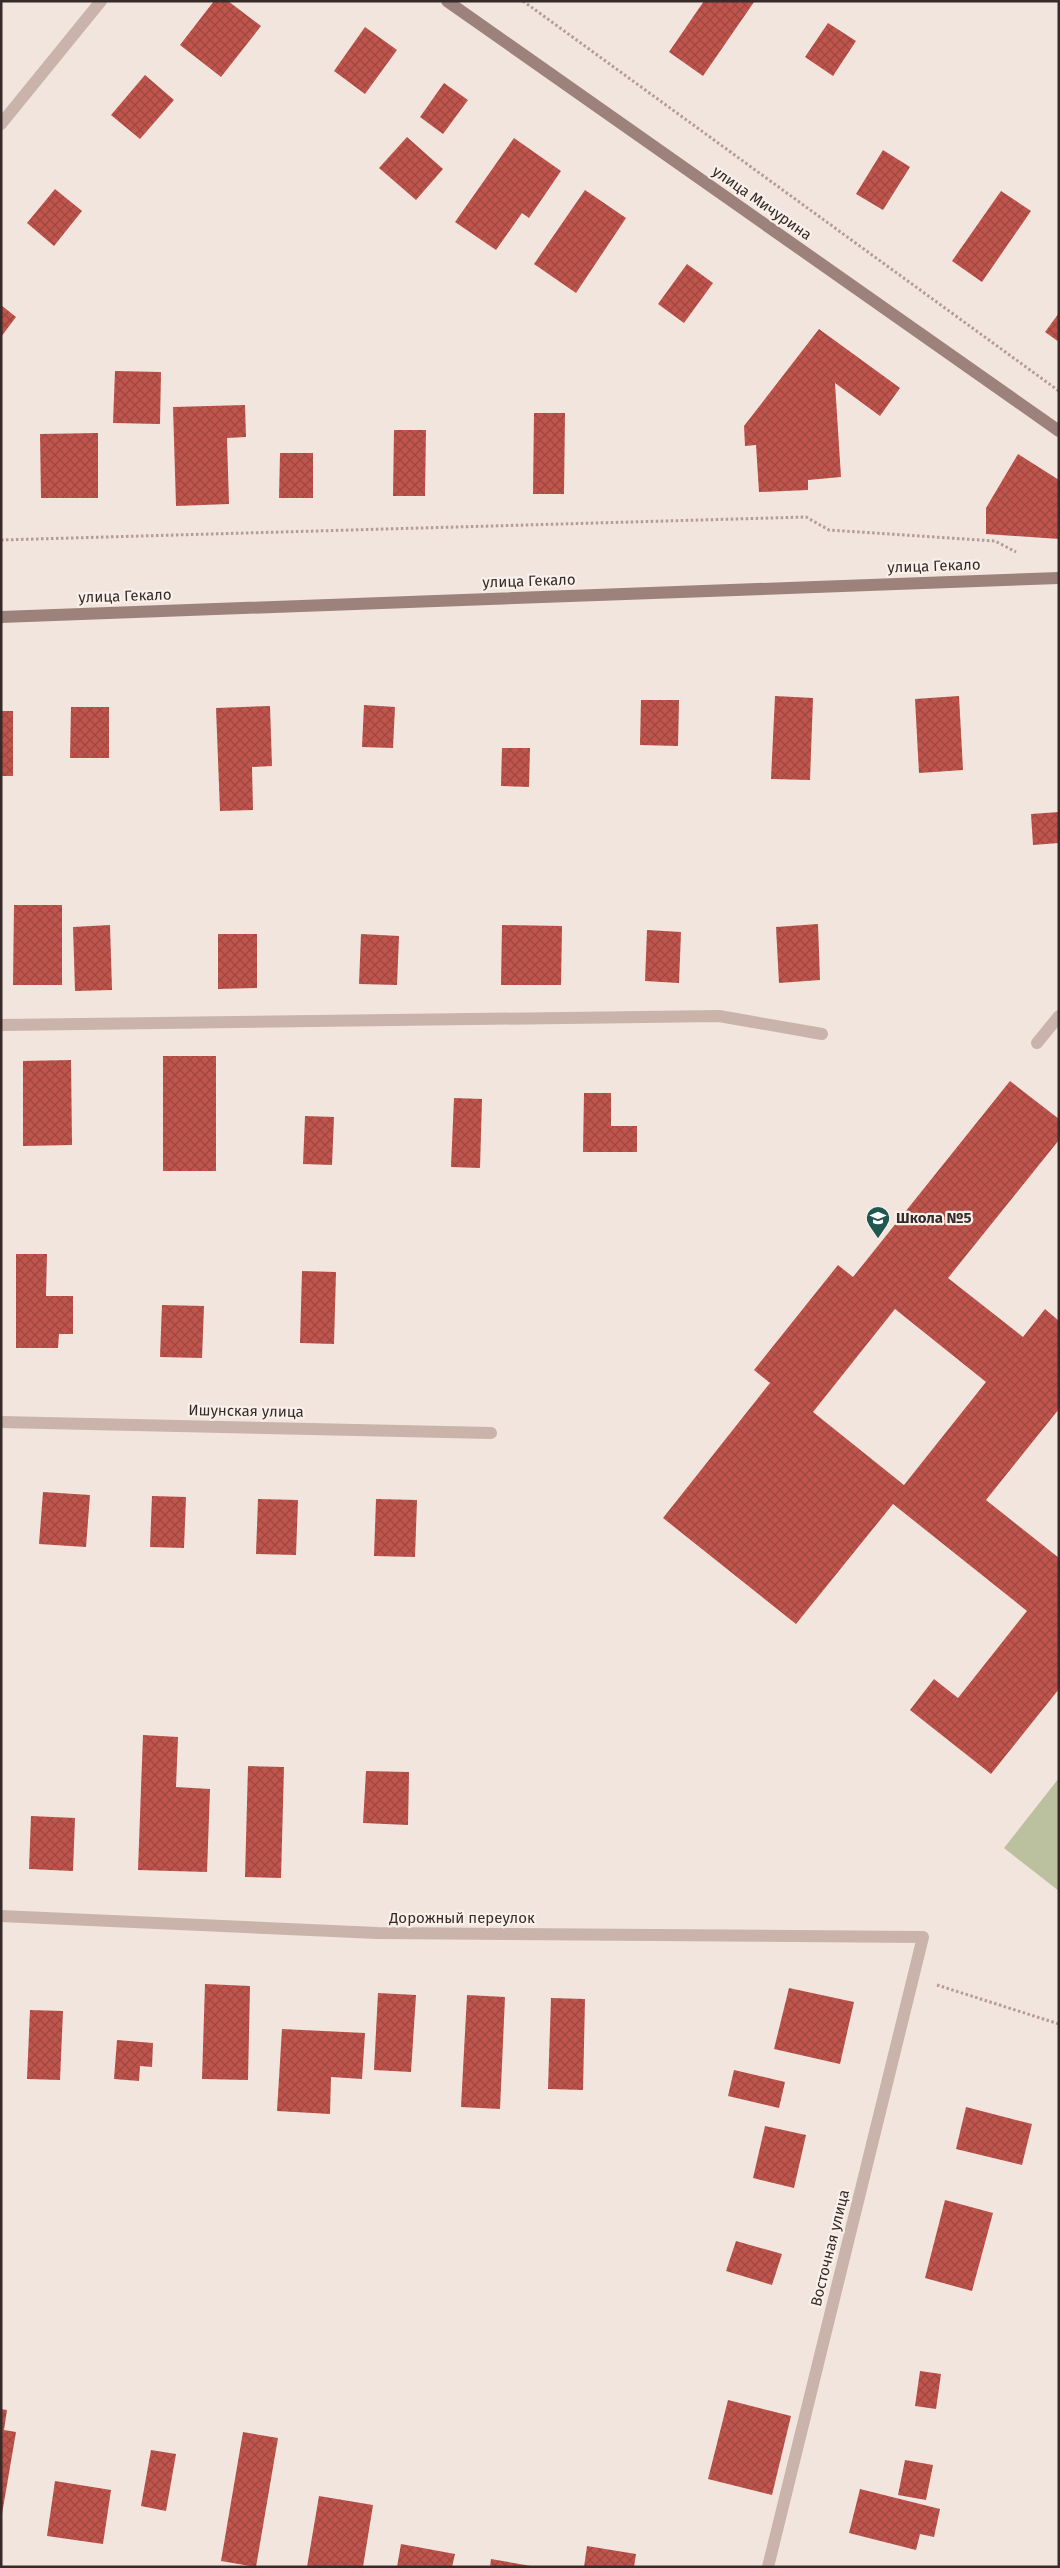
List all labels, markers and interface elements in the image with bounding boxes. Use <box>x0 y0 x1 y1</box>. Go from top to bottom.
street label: улица Мичурина <box>709 162 815 244</box>
street label: улица Гекало <box>887 555 981 577</box>
street label: улица Гекало <box>482 570 576 592</box>
street label: улица Гекало <box>78 585 172 607</box>
school or university icon: Школа №5 <box>865 1205 891 1239</box>
place label: Школа №5 <box>896 1209 972 1227</box>
street label: Ишунская улица <box>188 1401 304 1421</box>
street label: Дорожный переулок <box>388 1909 535 1927</box>
street label: Восточная улица <box>807 2188 853 2308</box>

